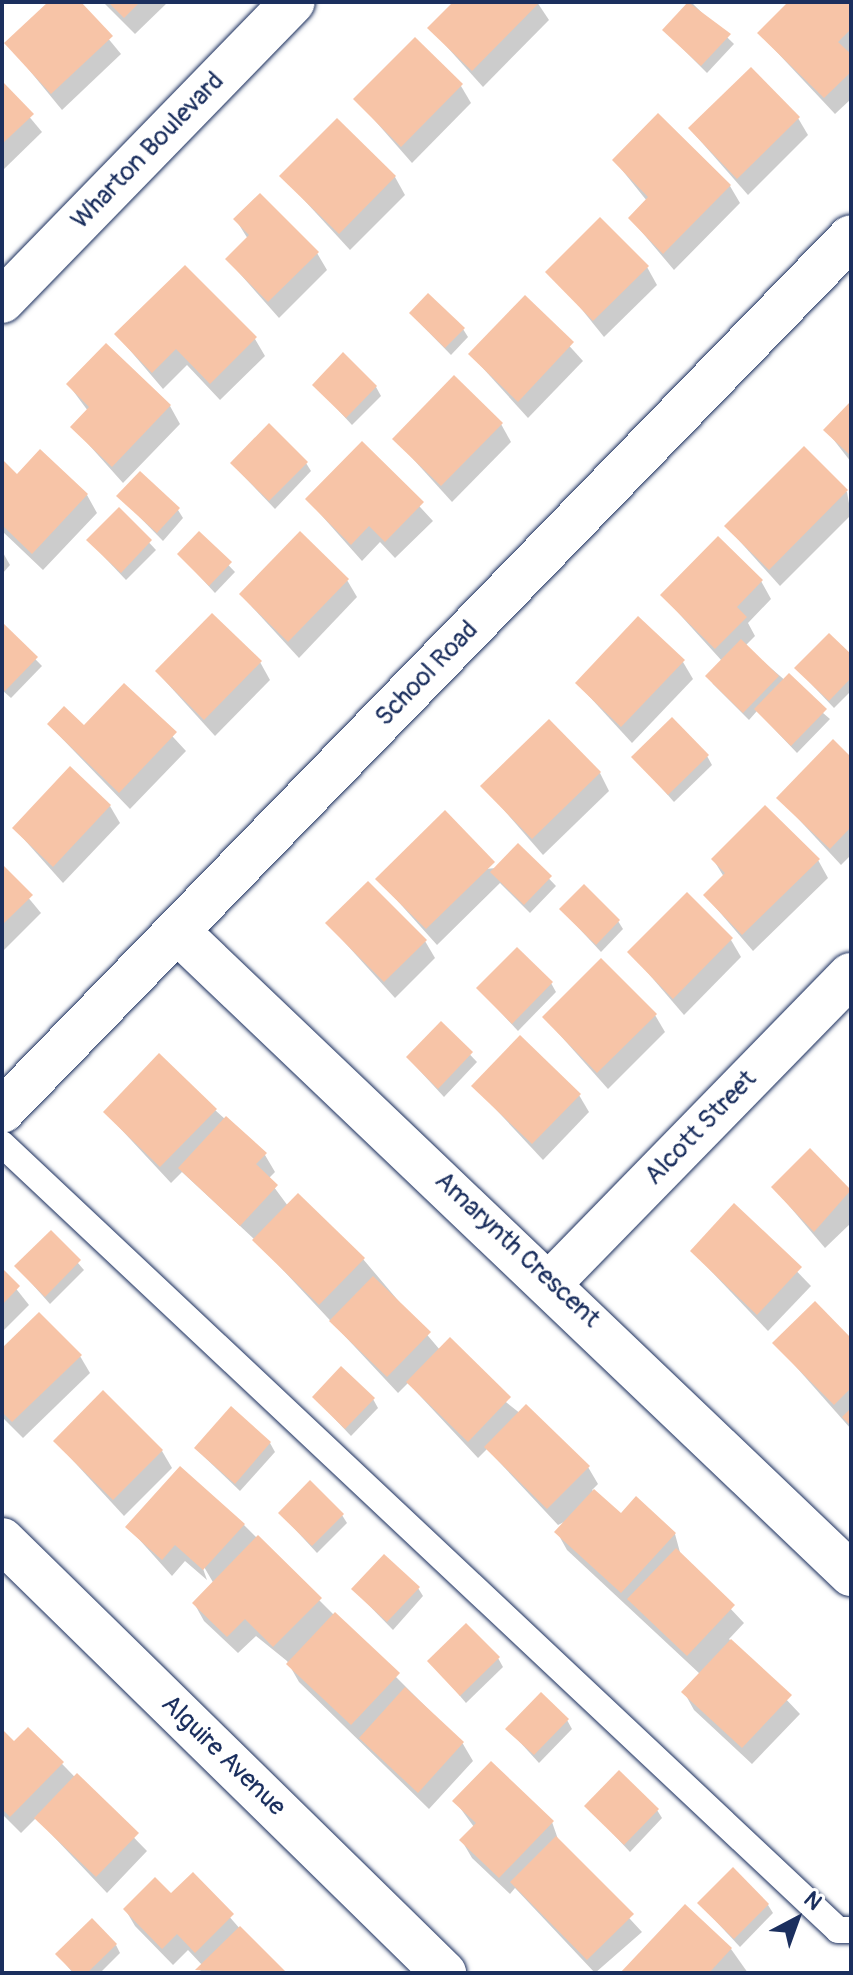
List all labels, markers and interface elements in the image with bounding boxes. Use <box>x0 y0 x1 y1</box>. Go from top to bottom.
street label: Wharton Boulevard <box>65 66 231 236</box>
street label: School Road <box>369 615 485 733</box>
street label: Alcott Street <box>639 1064 763 1192</box>
street label: Amarynth Crescent <box>428 1165 606 1335</box>
street label: Alguire Avenue <box>154 1689 292 1823</box>
north arrow <box>757 1879 837 1959</box>
text: N <box>798 1885 828 1916</box>

